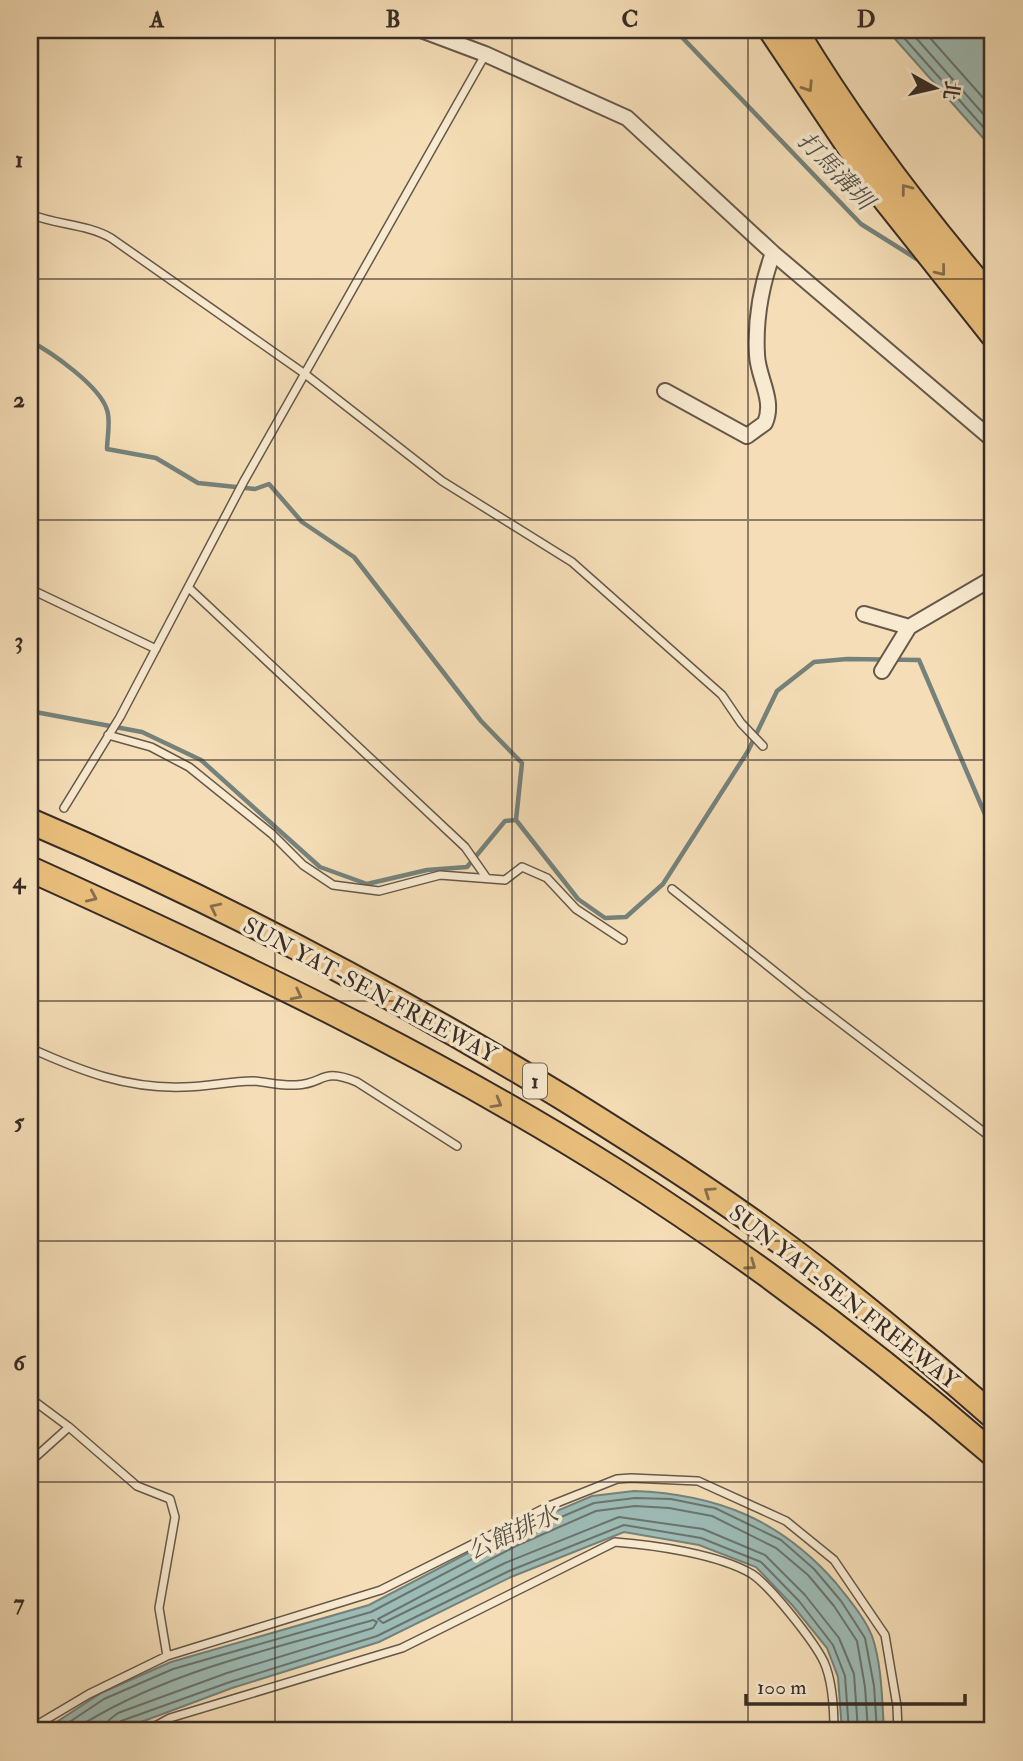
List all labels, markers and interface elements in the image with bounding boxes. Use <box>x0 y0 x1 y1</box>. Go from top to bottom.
text: A <box>149 5 165 34</box>
text: B <box>385 5 401 34</box>
text: C <box>622 5 638 34</box>
text: D <box>857 5 875 34</box>
north arrow <box>900 52 970 122</box>
one-way arrow <box>800 79 812 92</box>
text: 北 <box>938 79 964 101</box>
water label: 打馬溝圳 <box>791 126 882 219</box>
text: 1 <box>15 145 23 174</box>
one-way arrow <box>901 184 914 197</box>
one-way arrow <box>933 264 946 276</box>
text: 2 <box>13 385 25 414</box>
text: 3 <box>15 626 23 655</box>
text: 4 <box>12 866 27 895</box>
one-way arrow <box>85 889 97 903</box>
one-way arrow <box>210 902 222 916</box>
street label: SUN YAT-SEN FREEWAY <box>238 911 503 1070</box>
one-way arrow <box>290 987 302 1001</box>
road number: 1 <box>523 1064 547 1098</box>
one-way arrow <box>490 1095 503 1108</box>
text: 5 <box>14 1107 25 1136</box>
one-way arrow <box>704 1188 717 1201</box>
street label: SUN YAT-SEN FREEWAY <box>723 1198 966 1397</box>
one-way arrow <box>743 1257 756 1269</box>
text: 6 <box>13 1348 27 1377</box>
water label: 公館排水 <box>463 1499 565 1567</box>
text: 7 <box>14 1588 25 1617</box>
scale bar <box>746 1663 965 1707</box>
text: 100 m <box>757 1674 807 1701</box>

